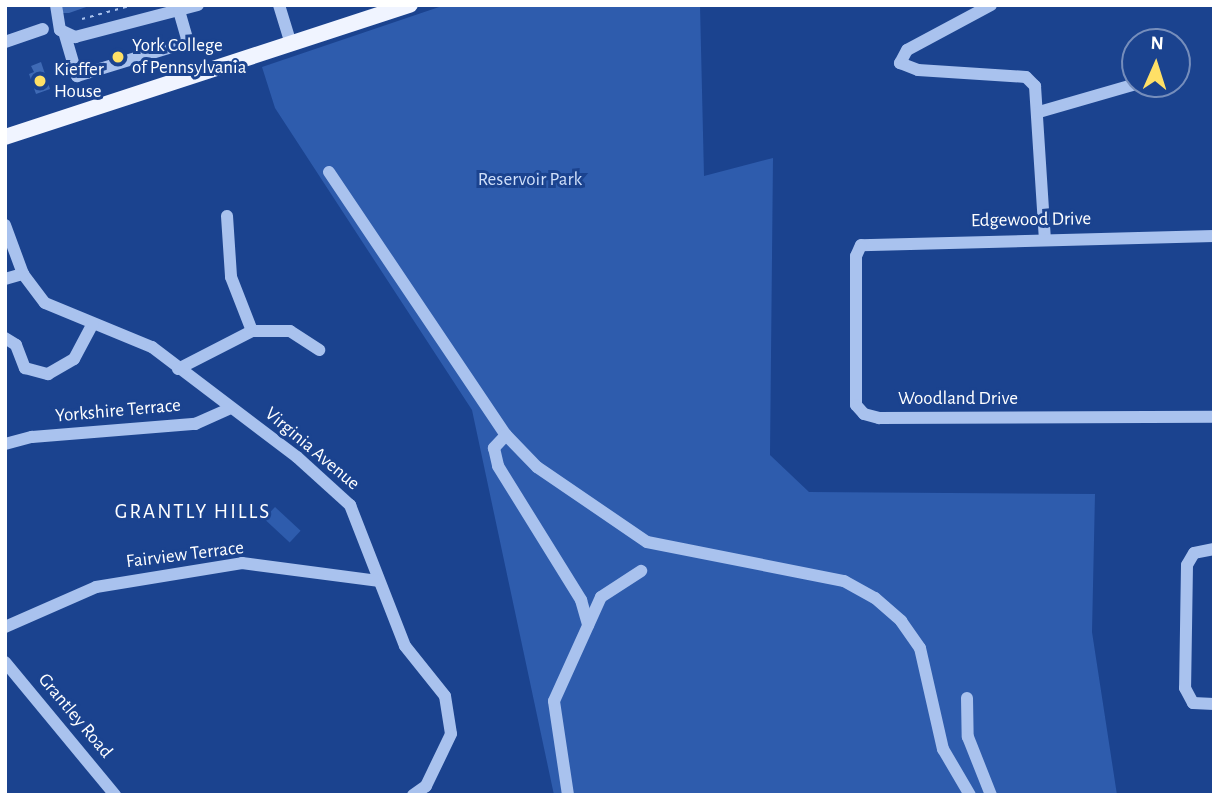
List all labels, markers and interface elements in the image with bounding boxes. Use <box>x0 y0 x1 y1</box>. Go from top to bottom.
north arrow <box>1121 28 1191 98</box>
text: N <box>1150 34 1164 53</box>
place label: York College of Pennsylvania <box>132 35 246 79</box>
marker: York College of Pennsylvania <box>110 49 126 65</box>
place label: Kieffer House <box>54 59 104 103</box>
marker: Kieffer House <box>32 73 48 89</box>
park label: Reservoir Park <box>478 169 582 191</box>
street label: Edgewood Drive <box>971 208 1091 232</box>
street label: Woodland Drive <box>898 388 1018 410</box>
street label: Yorkshire Terrace <box>54 394 182 428</box>
street label: Virginia Avenue <box>260 403 364 495</box>
district label: GRANTLY HILLS <box>116 499 270 525</box>
street label: Fairview Terrace <box>125 536 245 574</box>
street label: Grantley Road <box>33 669 117 763</box>

